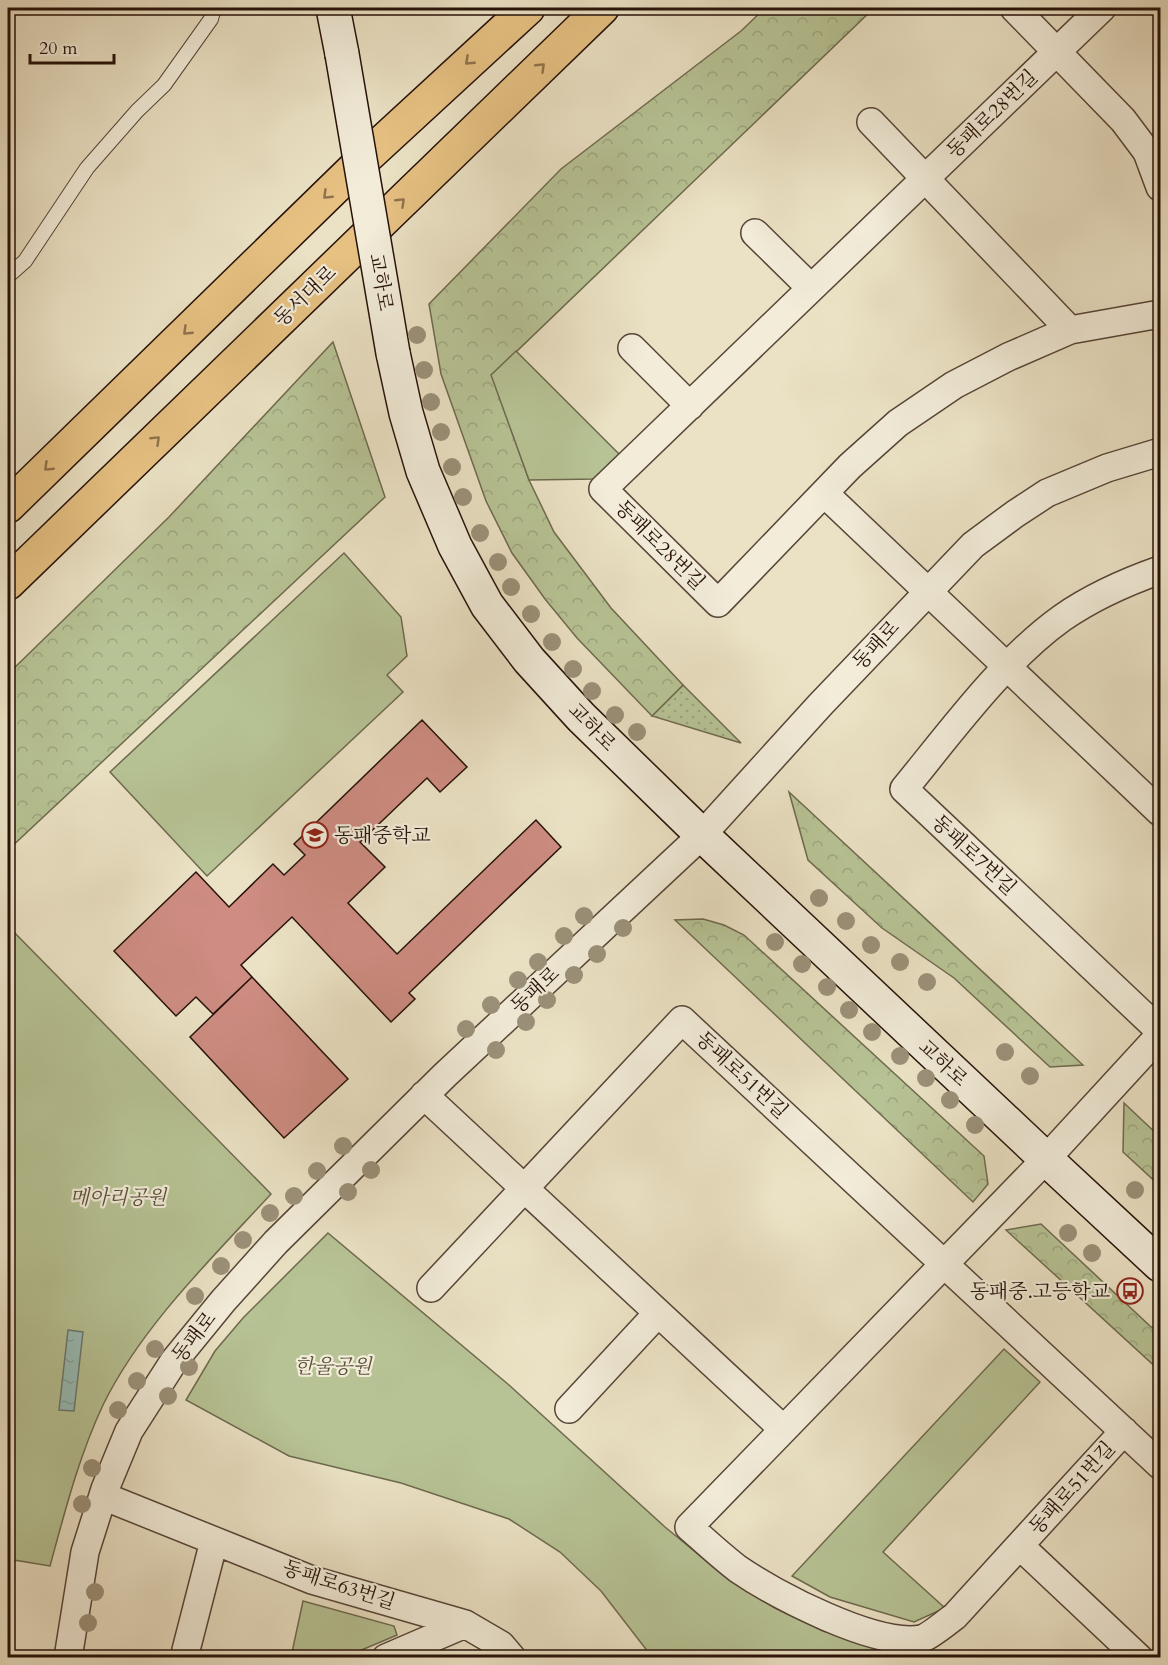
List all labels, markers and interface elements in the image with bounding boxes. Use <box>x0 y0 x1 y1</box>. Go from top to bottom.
scale bar <box>30 27 114 65</box>
text: 20 m <box>39 36 78 61</box>
one-way arrow <box>466 54 477 65</box>
one-way arrow <box>534 63 545 74</box>
street label: 동패로28번길 <box>941 64 1043 164</box>
one-way arrow <box>324 187 335 198</box>
one-way arrow <box>394 199 405 210</box>
street label: 교하로 <box>363 251 399 313</box>
street label: 동서대로 <box>268 259 342 333</box>
one-way arrow <box>184 323 195 334</box>
one-way arrow <box>148 437 159 448</box>
one-way arrow <box>44 459 55 470</box>
street label: 동패로28번길 <box>609 494 711 596</box>
street label: 동패로 <box>846 615 906 675</box>
street label: 교하로 <box>562 697 622 757</box>
street label: 동패로7번길 <box>926 809 1022 901</box>
school or university icon: 동패중학교 <box>300 820 330 850</box>
place label: 동패중학교 <box>334 822 431 849</box>
street label: 동패로 <box>505 960 565 1020</box>
street label: 동패로51번길 <box>690 1025 794 1125</box>
street label: 교하로 <box>913 1033 973 1093</box>
park label: 메아리공원 <box>70 1184 168 1211</box>
bus stop icon: 동패중.고등학교 <box>1115 1276 1145 1306</box>
place label: 동패중.고등학교 <box>970 1278 1111 1305</box>
street label: 동패로 <box>166 1306 222 1368</box>
park label: 한울공원 <box>294 1353 373 1380</box>
street label: 동패로51번길 <box>1023 1435 1121 1541</box>
street label: 동패로63번길 <box>279 1554 399 1616</box>

